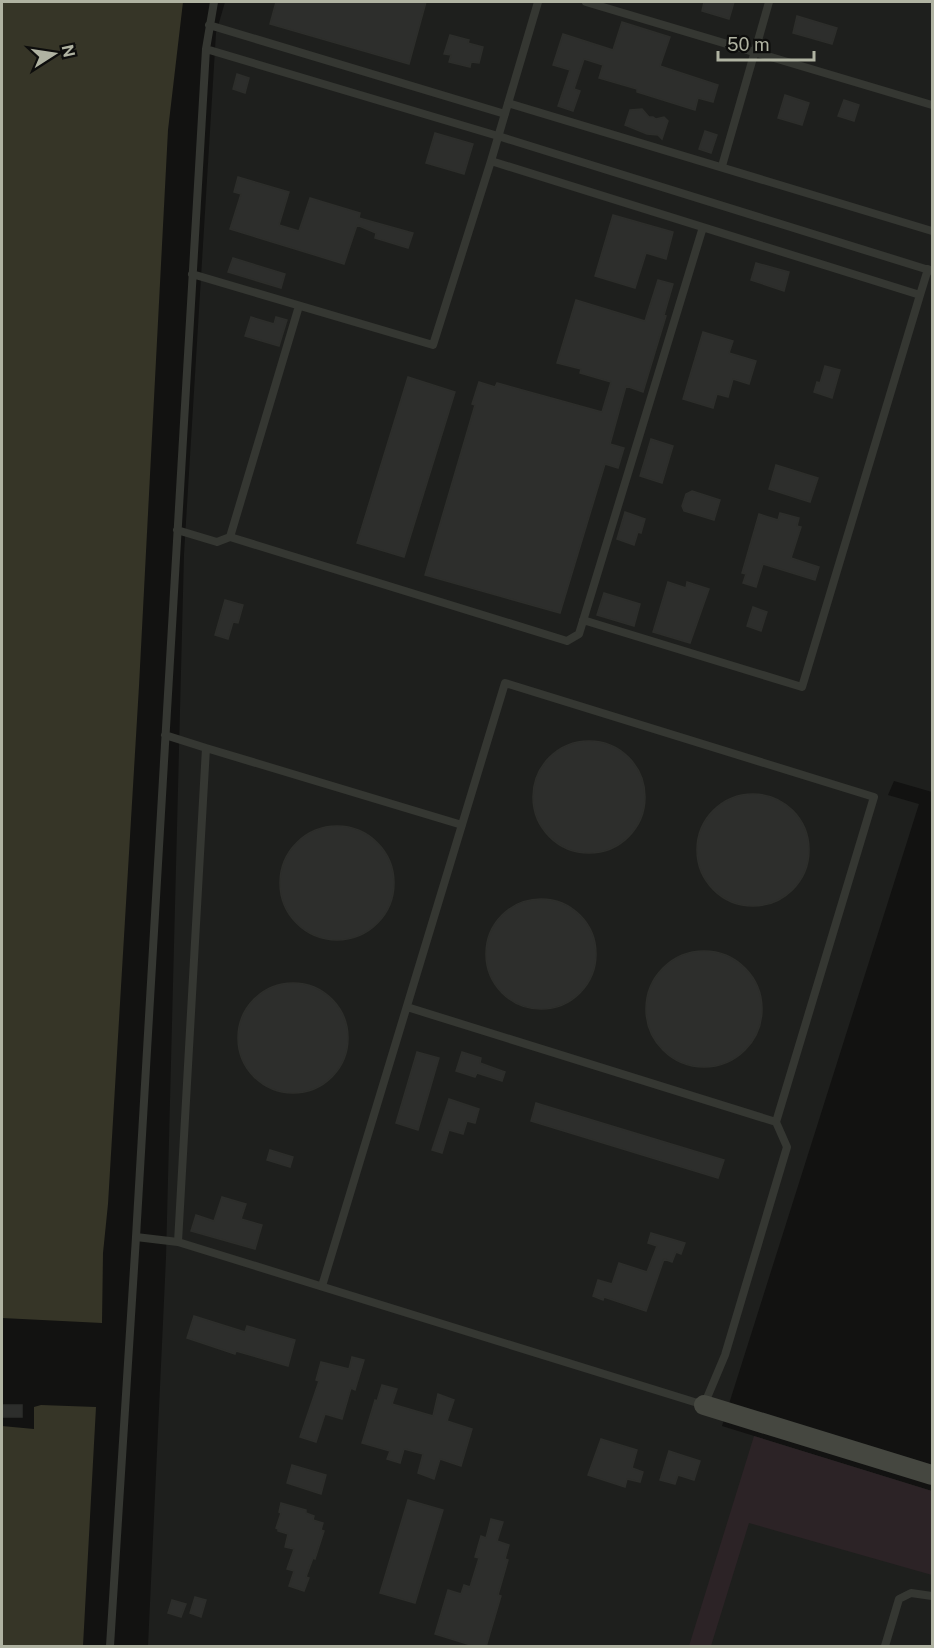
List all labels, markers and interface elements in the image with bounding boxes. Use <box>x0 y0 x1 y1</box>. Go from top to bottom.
north arrow <box>24 24 84 84</box>
scale bar <box>718 24 814 62</box>
text: 50 m <box>727 34 770 55</box>
text: N <box>58 43 79 59</box>

